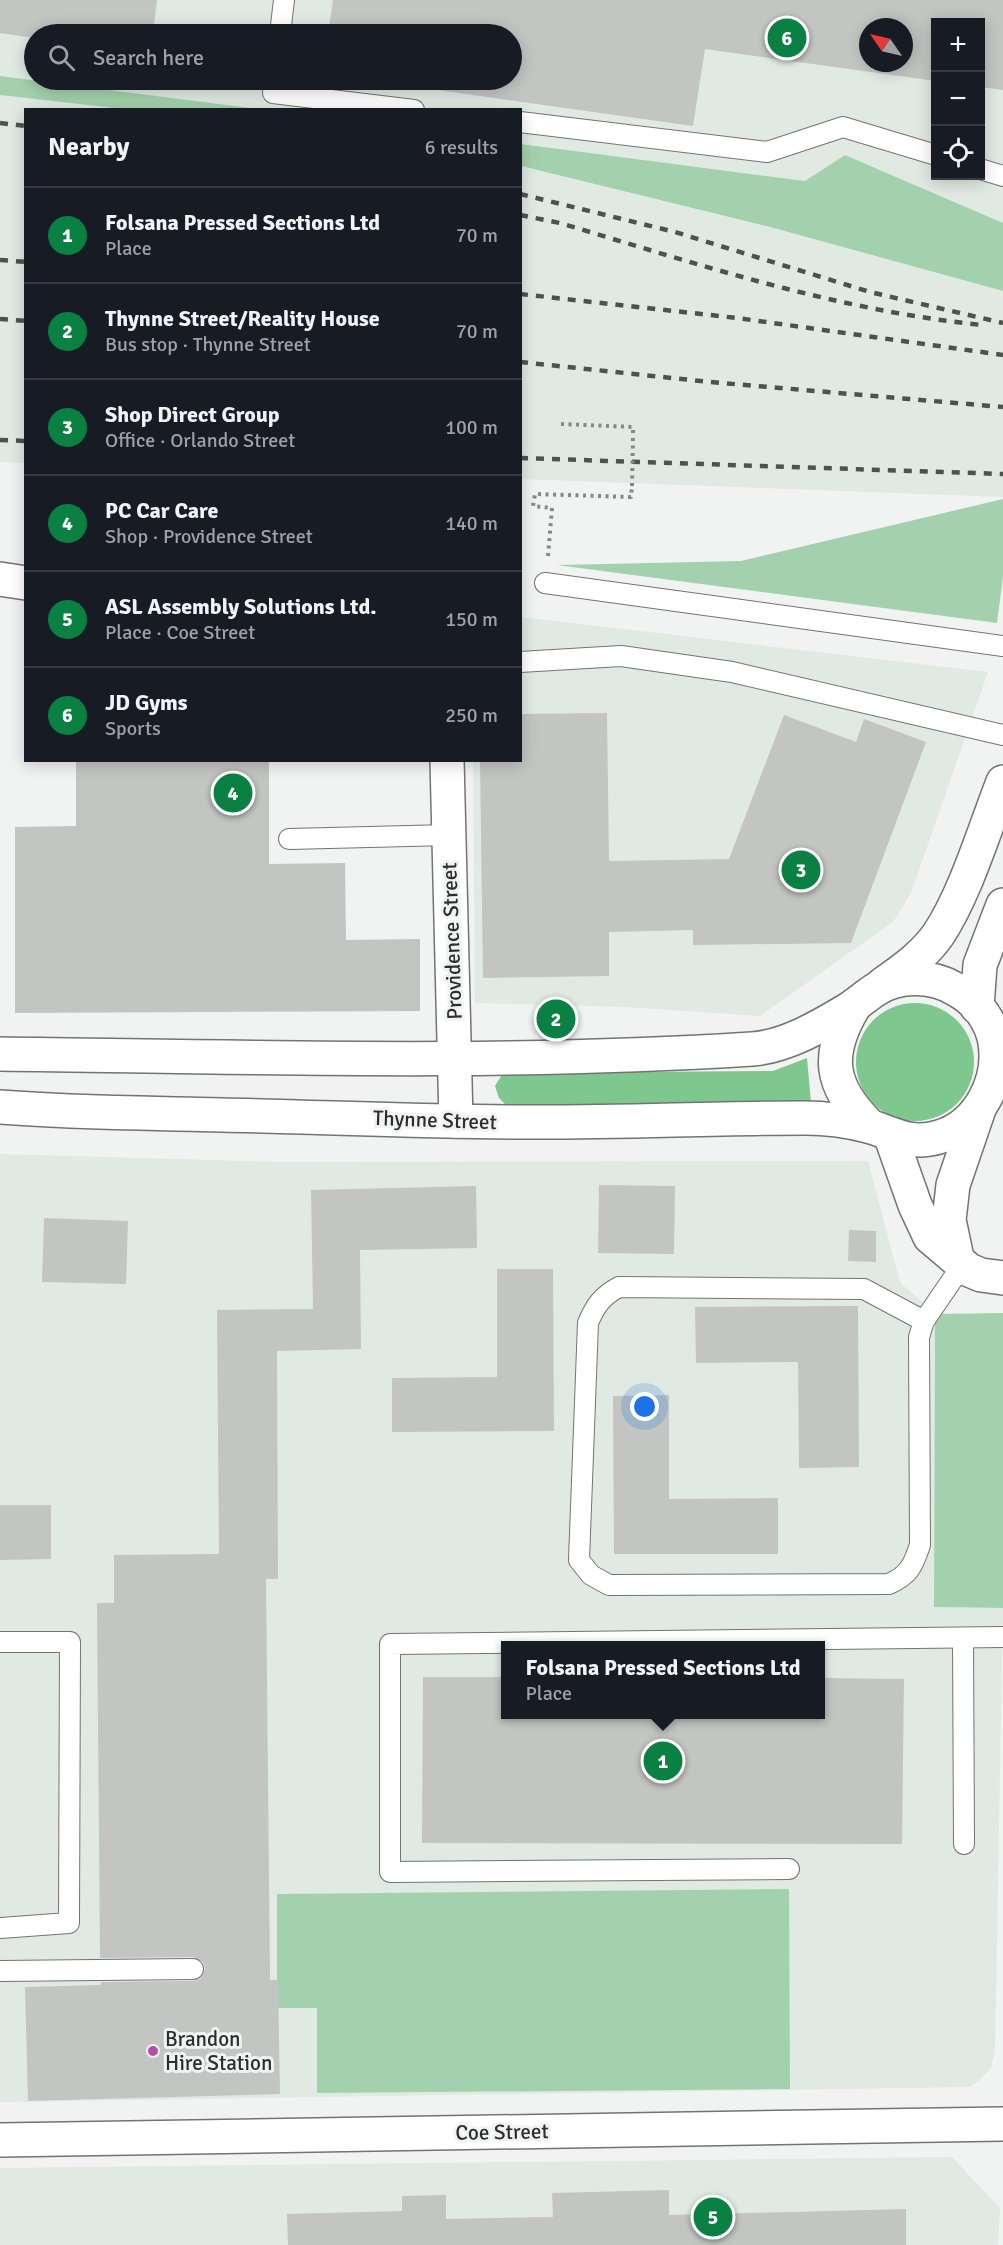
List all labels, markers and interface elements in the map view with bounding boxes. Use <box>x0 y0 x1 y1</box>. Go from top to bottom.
pin: 6 <box>768 15 806 60</box>
north arrow <box>859 18 913 72</box>
map controls <box>931 18 985 180</box>
button: + <box>931 18 985 72</box>
search box <box>24 24 522 90</box>
icon: search <box>45 41 78 74</box>
text: Search here <box>93 44 204 71</box>
button: − <box>931 72 985 126</box>
button: locate <box>931 126 985 180</box>
text: Nearby <box>48 131 129 163</box>
text: 6 results <box>425 135 498 160</box>
text: Folsana Pressed Sections Ltd <box>105 209 380 236</box>
text: 1 <box>62 223 73 248</box>
text: 70 m <box>456 223 498 248</box>
text: Place <box>105 236 152 261</box>
text: Thynne Street/Reality House <box>105 305 380 332</box>
text: 2 <box>62 319 73 344</box>
text: 70 m <box>456 319 498 344</box>
text: Bus stop · Thynne Street <box>105 332 311 357</box>
text: Shop Direct Group <box>105 401 280 428</box>
text: 3 <box>62 415 73 440</box>
text: 100 m <box>445 415 498 440</box>
text: Office · Orlando Street <box>105 428 295 453</box>
text: PC Car Care <box>105 497 218 524</box>
text: 4 <box>62 511 73 536</box>
text: 140 m <box>445 511 498 536</box>
text: Shop · Providence Street <box>105 524 313 549</box>
text: ASL Assembly Solutions Ltd. <box>105 593 377 620</box>
text: 5 <box>62 607 73 632</box>
text: 150 m <box>445 607 498 632</box>
text: Place · Coe Street <box>105 620 255 645</box>
text: JD Gyms <box>105 689 188 716</box>
text: 6 <box>62 703 73 728</box>
text: 250 m <box>445 703 498 728</box>
text: Sports <box>105 716 161 741</box>
pin: 4 <box>214 770 252 816</box>
pin: 3 <box>782 848 820 892</box>
street label: Providence Street <box>436 862 468 1020</box>
pin: 2 <box>536 996 576 1042</box>
street label: Thynne Street <box>373 1105 497 1135</box>
your location <box>630 1392 659 1421</box>
popup <box>501 1641 825 1719</box>
text: Folsana Pressed Sections Ltd <box>525 1654 801 1681</box>
text: Place <box>525 1681 572 1706</box>
pin: 1 <box>644 1738 682 1784</box>
place label: Brandon Hire Station <box>165 2026 272 2076</box>
marker: Brandon Hire Station <box>146 2044 160 2058</box>
street label: Coe Street <box>455 2118 549 2146</box>
pin: 5 <box>694 2194 732 2240</box>

